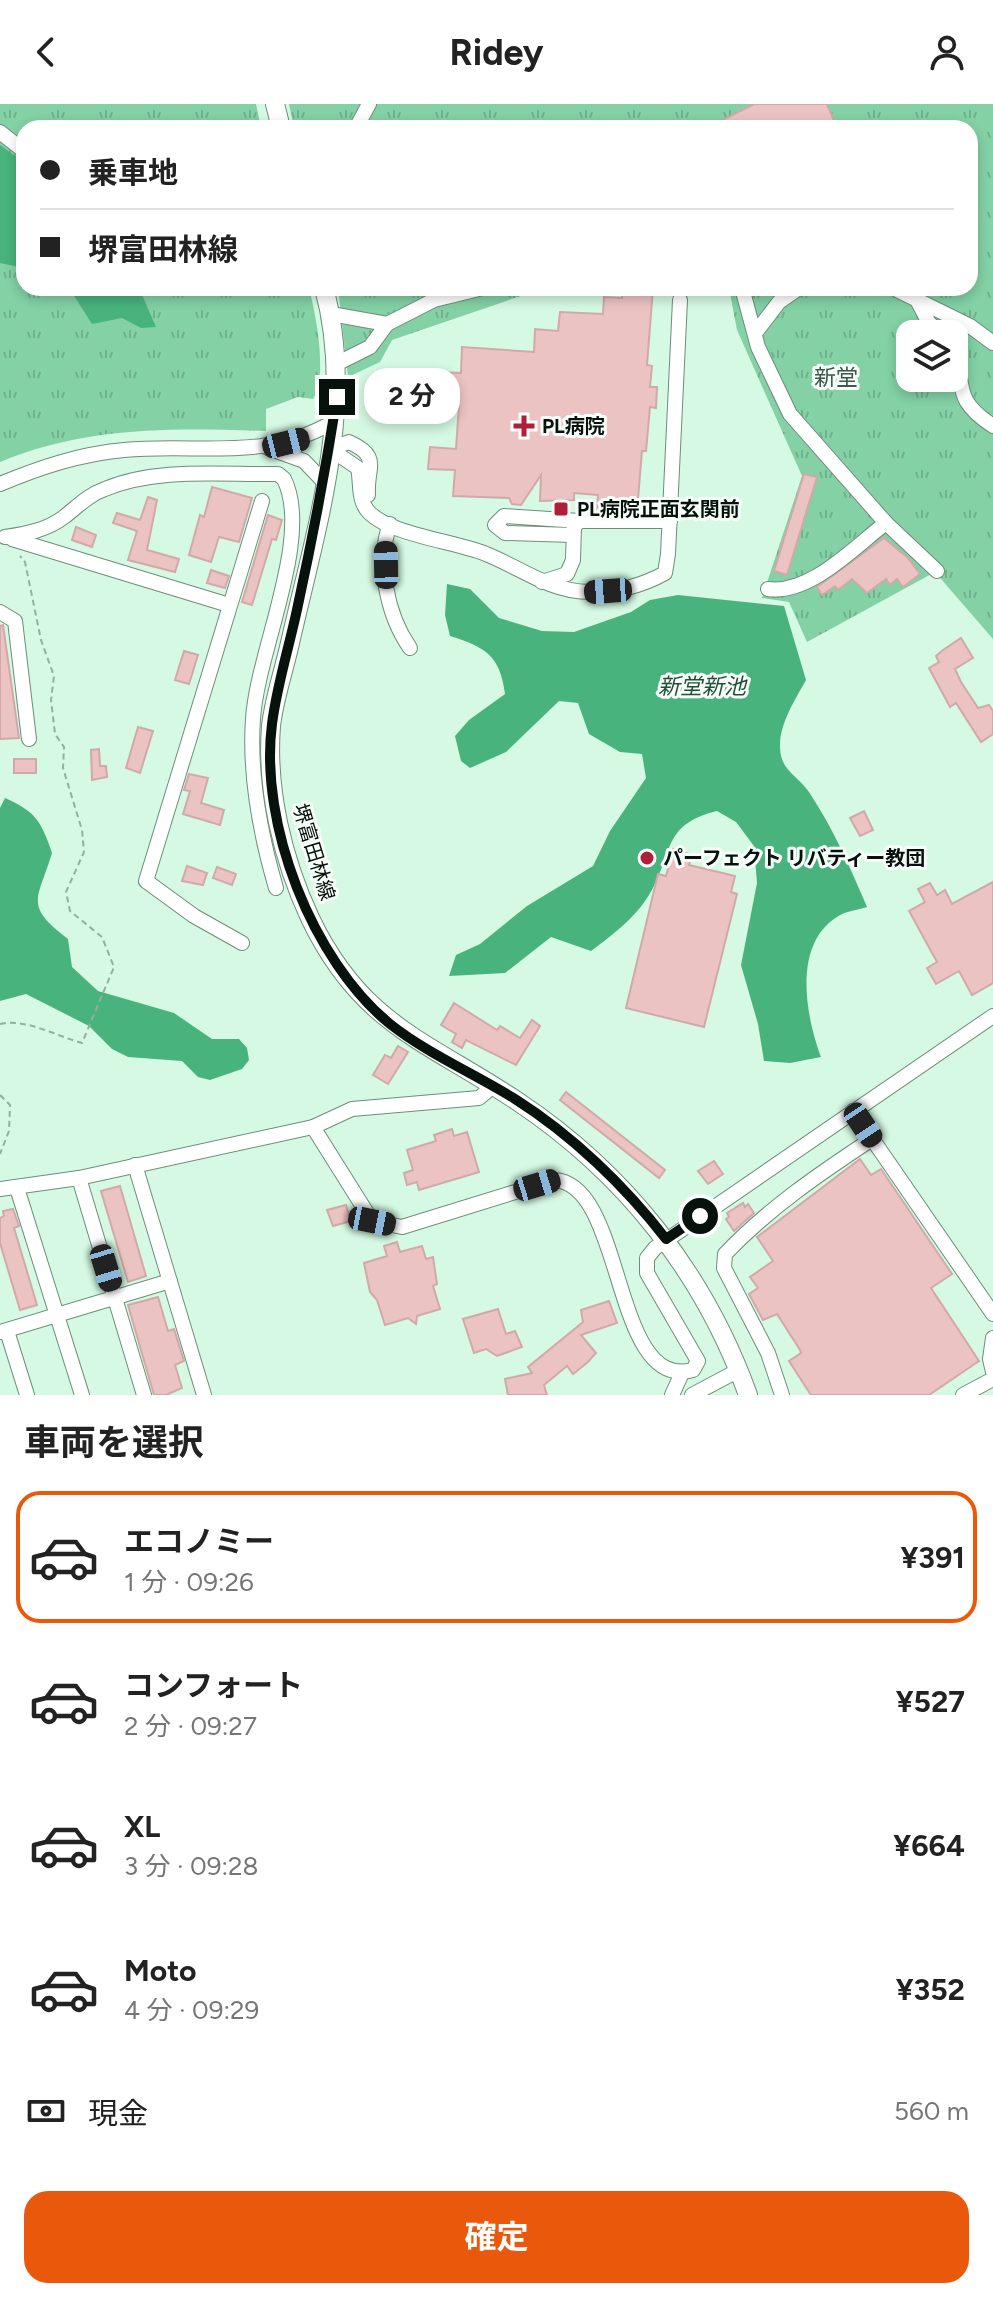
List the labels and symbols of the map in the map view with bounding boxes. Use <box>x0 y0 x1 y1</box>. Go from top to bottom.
district label: 新堂 <box>814 364 858 391</box>
callout: 2 分 <box>365 369 461 425</box>
route end <box>319 379 355 415</box>
place label: PL病院 <box>542 414 605 438</box>
marker: PL病院 <box>513 415 535 437</box>
car <box>260 426 312 460</box>
place label: PL病院正面玄関前 <box>577 497 740 521</box>
marker: PL病院正面玄関前 <box>552 500 570 518</box>
car <box>374 541 398 589</box>
car <box>583 577 633 605</box>
water label: 新堂新池 <box>658 673 748 700</box>
street label: 堺富田林線 <box>288 801 340 903</box>
place label: パーフェクト リバティー教団 <box>663 846 925 870</box>
marker: パーフェクト リバティー教団 <box>638 849 656 867</box>
car <box>840 1098 886 1152</box>
car <box>511 1167 563 1203</box>
route start <box>682 1198 718 1234</box>
car <box>346 1205 398 1237</box>
car <box>88 1242 124 1294</box>

